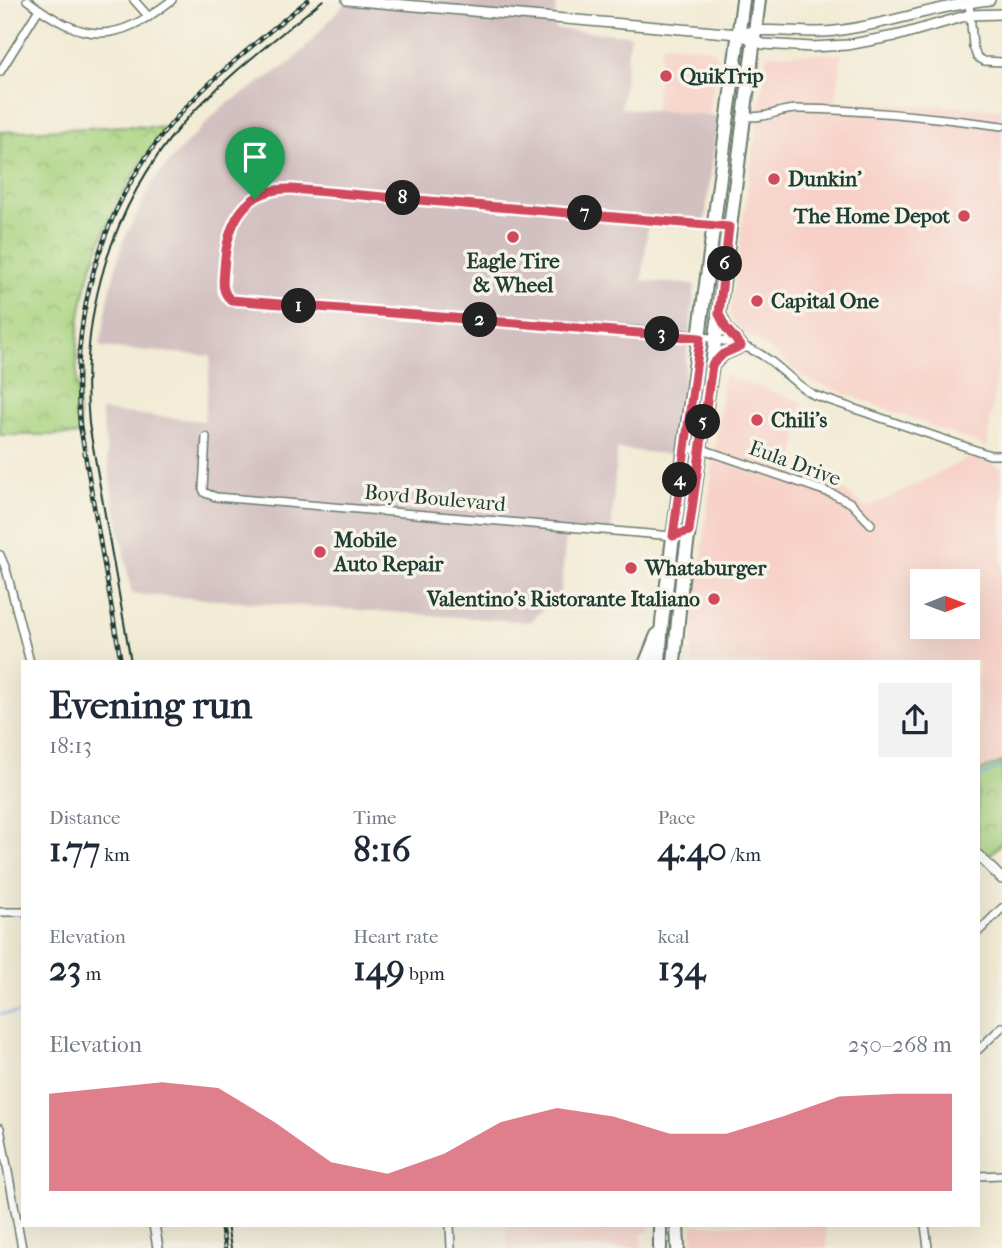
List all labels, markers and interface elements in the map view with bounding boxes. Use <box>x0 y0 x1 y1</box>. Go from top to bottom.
place label: QuikTrip <box>680 64 764 88</box>
marker: QuikTrip <box>658 68 674 84</box>
pin <box>225 127 285 199</box>
icon: arrive <box>236 138 274 176</box>
place label: Dunkin' <box>788 167 862 191</box>
marker: Dunkin' <box>766 171 782 187</box>
pin: 8 <box>386 180 420 216</box>
text: 8 <box>398 186 407 208</box>
pin: 7 <box>568 196 602 230</box>
text: 7 <box>580 201 589 223</box>
place label: The Home Depot <box>793 204 950 228</box>
marker: The Home Depot <box>956 208 972 224</box>
marker: Eagle Tire & Wheel <box>505 229 521 245</box>
pin: 6 <box>708 246 742 282</box>
place label: Eagle Tire & Wheel <box>466 249 560 297</box>
text: 6 <box>719 252 730 274</box>
pin: 1 <box>282 288 316 324</box>
place label: Capital One <box>771 289 879 313</box>
marker: Capital One <box>749 293 765 309</box>
text: 1 <box>295 294 302 316</box>
pin: 2 <box>462 302 498 338</box>
text: 2 <box>475 308 484 330</box>
pin: 3 <box>644 316 680 352</box>
text: 3 <box>658 322 665 344</box>
pin: 5 <box>686 404 720 440</box>
place label: Chili's <box>771 408 828 432</box>
text: 5 <box>698 410 707 432</box>
marker: Chili's <box>749 412 765 428</box>
street label: Eula Drive <box>746 435 844 491</box>
pin: 4 <box>662 462 698 498</box>
text: 4 <box>674 468 685 490</box>
street label: Boyd Boulevard <box>363 480 507 516</box>
place label: Mobile Auto Repair <box>332 528 445 576</box>
marker: Mobile Auto Repair <box>312 544 328 560</box>
place label: Whataburger <box>644 556 767 580</box>
marker: Whataburger <box>623 560 639 576</box>
north arrow <box>910 569 980 639</box>
map controls <box>910 569 980 639</box>
place label: Valentino's Ristorante Italiano <box>426 587 700 611</box>
marker: Valentino's Ristorante Italiano <box>706 591 722 607</box>
text: Evening run <box>49 683 252 728</box>
button: share <box>878 683 952 757</box>
text: 18:13 <box>49 732 92 759</box>
text: Distance <box>49 807 120 829</box>
text: Time <box>353 807 397 829</box>
text: Pace <box>658 807 696 829</box>
text: 1.77 <box>49 829 100 870</box>
text: 8:16 <box>353 829 411 870</box>
text: 4:40 <box>658 829 727 870</box>
text: km <box>100 844 130 866</box>
text: /km <box>727 844 761 866</box>
text: Elevation <box>49 926 126 948</box>
text: Heart rate <box>353 926 438 948</box>
text: kcal <box>658 926 690 948</box>
text: 23 <box>49 948 81 989</box>
text: 149 <box>353 948 405 989</box>
text: 134 <box>658 948 705 989</box>
text: m <box>81 963 101 985</box>
text: bpm <box>405 963 445 985</box>
text: Elevation <box>49 1031 142 1058</box>
text: 250–268 m <box>848 1031 952 1058</box>

